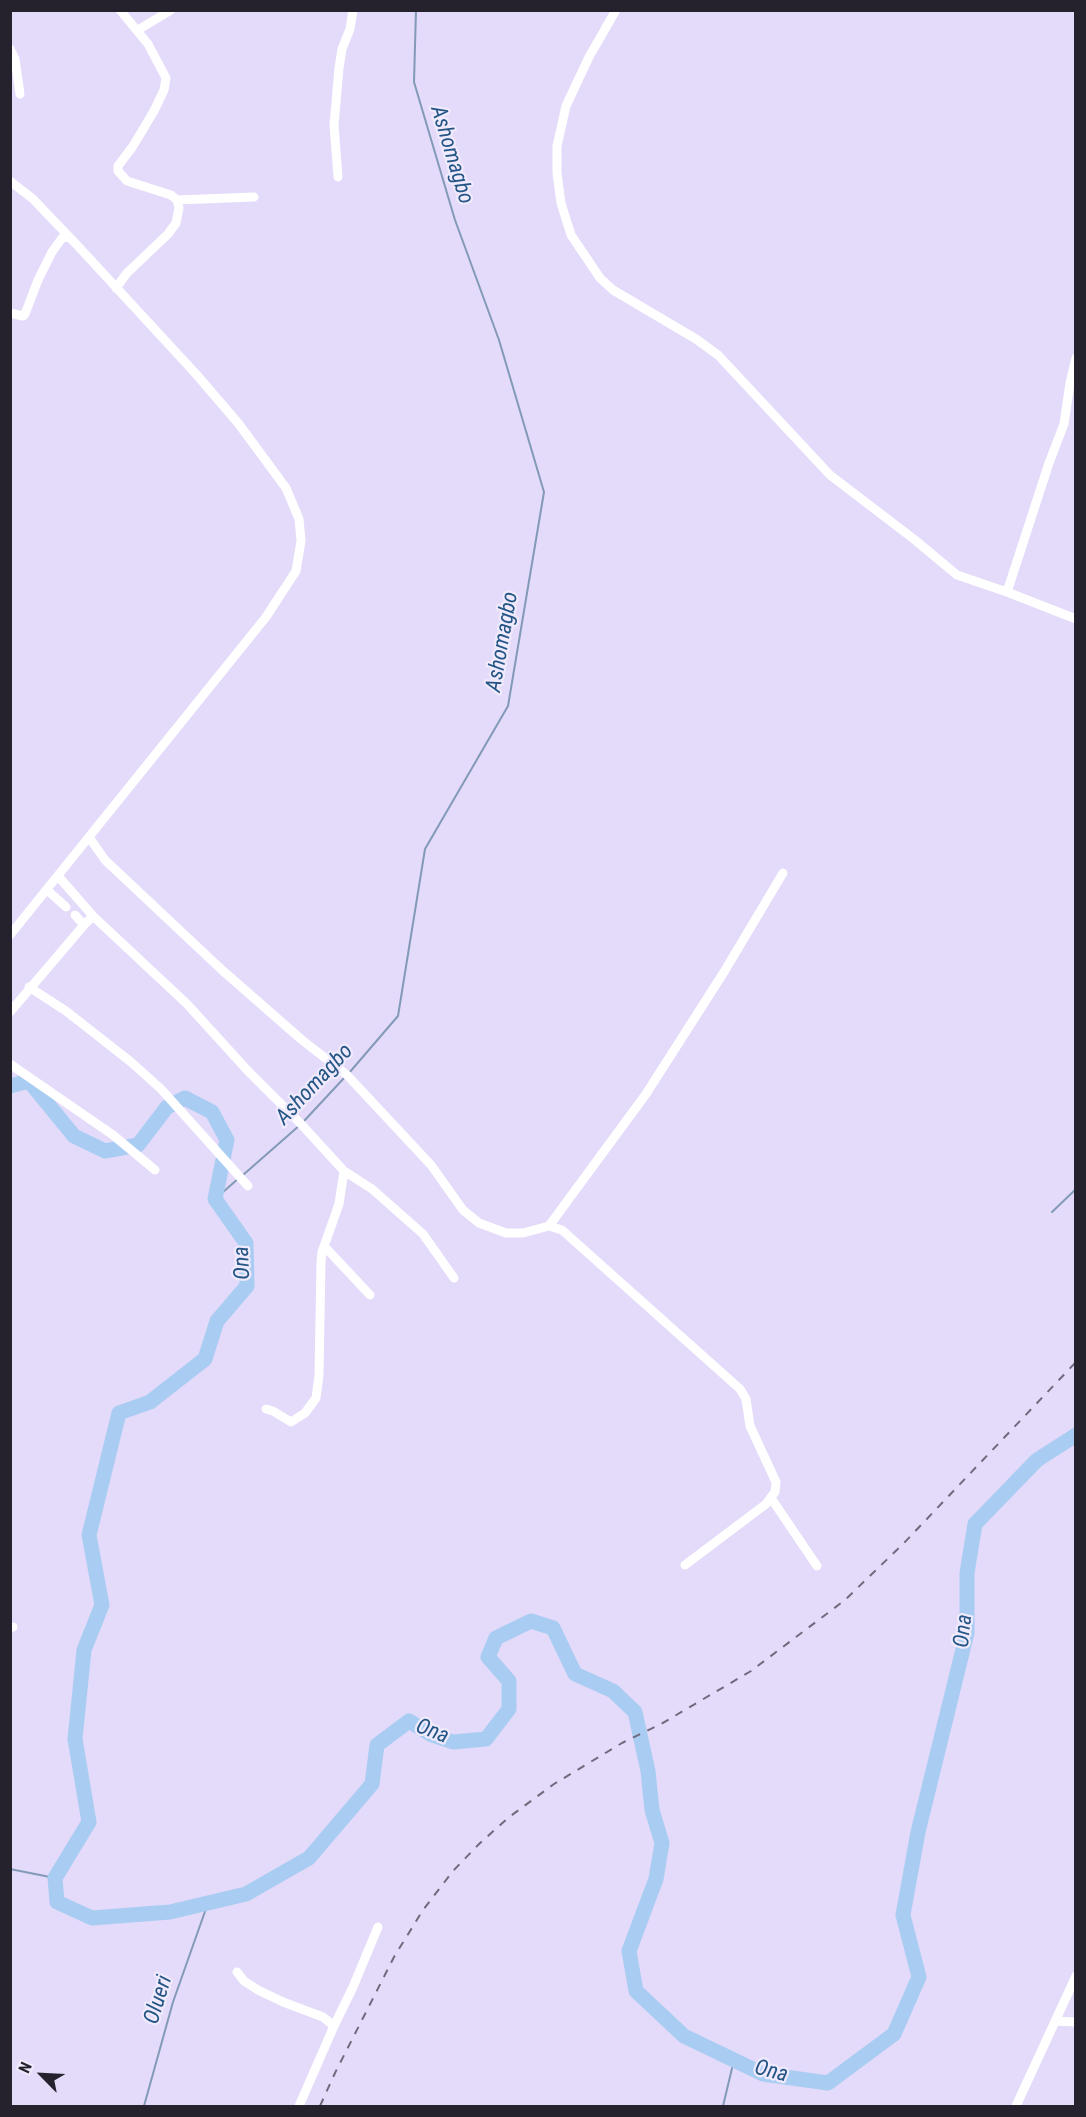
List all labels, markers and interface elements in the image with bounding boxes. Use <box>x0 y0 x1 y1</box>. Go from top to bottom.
water label: Ashomagbo <box>424 103 478 207</box>
water label: Ashomagbo <box>481 590 525 694</box>
water label: Ashomagbo <box>271 1039 359 1131</box>
water label: Ona <box>229 1246 257 1280</box>
water label: Ona <box>949 1613 979 1649</box>
water label: Ona <box>412 1714 452 1750</box>
water label: Olueri <box>139 1973 179 2027</box>
north arrow <box>12 2045 72 2105</box>
water label: Ona <box>752 2055 790 2089</box>
text: N <box>14 2059 36 2076</box>

